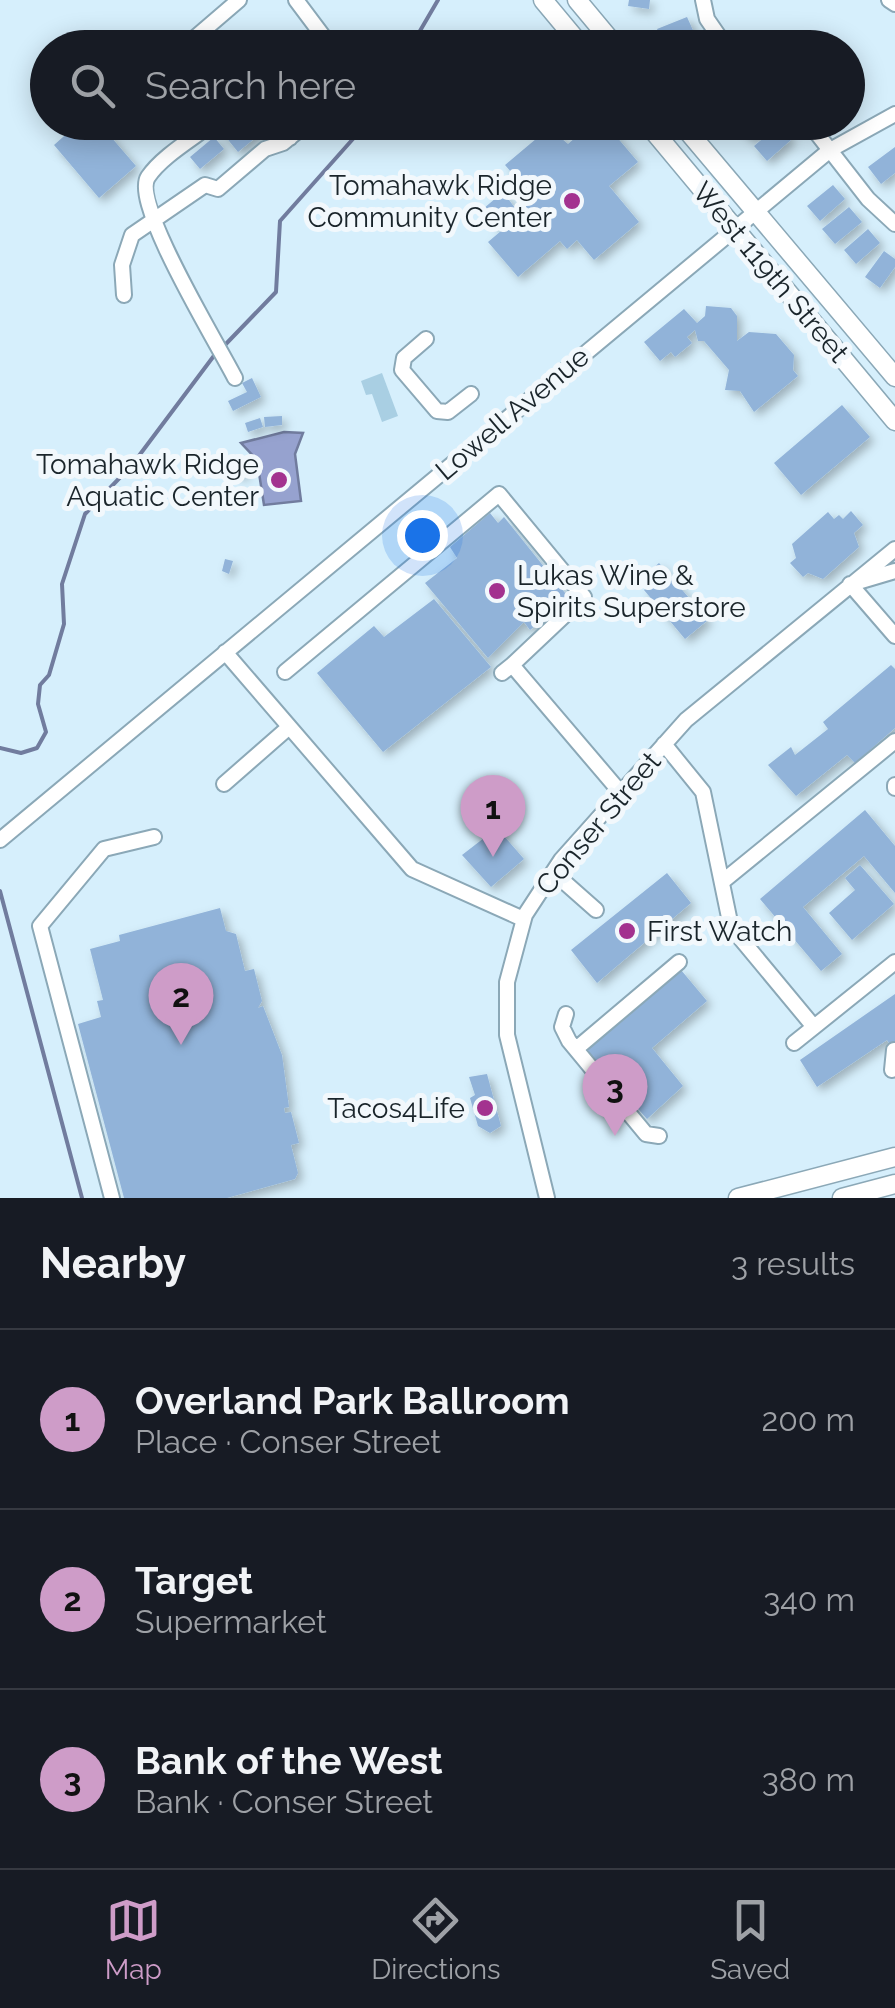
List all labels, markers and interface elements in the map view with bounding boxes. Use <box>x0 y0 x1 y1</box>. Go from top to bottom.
search box <box>30 30 865 140</box>
icon: search <box>65 58 120 113</box>
text: Search here <box>145 63 356 108</box>
place label: Tomahawk Ridge Community Center <box>307 169 552 234</box>
street label: West 119th Street <box>686 176 856 369</box>
marker: Tomahawk Ridge Community Center <box>561 190 583 212</box>
street label: Lowell Avenue <box>429 340 596 487</box>
place label: Tomahawk Ridge Aquatic Center <box>36 448 259 513</box>
marker: Tomahawk Ridge Aquatic Center <box>268 469 290 491</box>
your location <box>397 510 448 561</box>
place label: Lukas Wine & Spirits Superstore <box>517 559 746 624</box>
marker: Lukas Wine & Spirits Superstore <box>486 580 508 602</box>
street label: Conser Street <box>529 745 668 901</box>
pin: 1 <box>460 774 526 857</box>
place label: First Watch <box>647 915 792 948</box>
marker: First Watch <box>616 920 638 942</box>
pin: 2 <box>148 962 214 1045</box>
pin: 3 <box>582 1054 648 1136</box>
place label: Tacos4Life <box>327 1092 465 1125</box>
marker: Tacos4Life <box>474 1097 496 1119</box>
text: Nearby <box>40 1239 186 1288</box>
text: 3 results <box>731 1245 855 1282</box>
text: Overland Park Ballroom <box>135 1378 570 1423</box>
text: 1 <box>65 1401 80 1438</box>
text: 200 m <box>762 1401 855 1438</box>
text: Place · Conser Street <box>135 1423 441 1460</box>
text: Target <box>135 1558 253 1603</box>
text: 2 <box>63 1581 82 1618</box>
text: 340 m <box>763 1581 855 1618</box>
text: Supermarket <box>135 1603 327 1640</box>
text: Bank of the West <box>135 1738 443 1783</box>
text: 3 <box>64 1761 81 1798</box>
text: 380 m <box>762 1761 855 1798</box>
text: Bank · Conser Street <box>135 1783 433 1820</box>
tab: Map <box>105 1893 162 1986</box>
tab: Directions <box>371 1893 501 1986</box>
tab: Saved <box>710 1893 790 1986</box>

